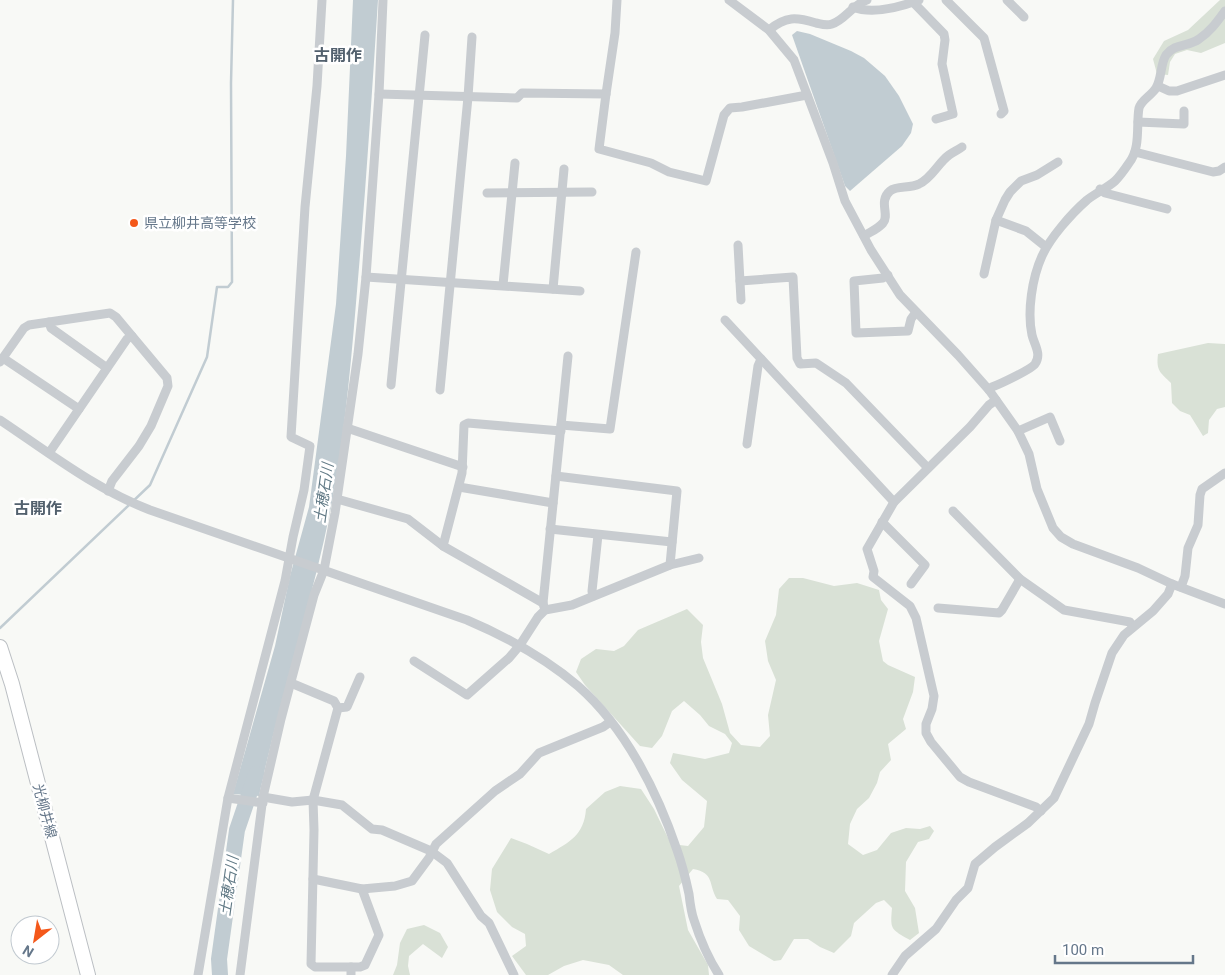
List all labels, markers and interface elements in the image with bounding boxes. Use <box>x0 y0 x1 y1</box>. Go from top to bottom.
district label: 古開作 <box>314 46 362 65</box>
place label: 県立柳井高等学校 <box>144 215 256 231</box>
marker: 県立柳井高等学校 <box>128 217 140 229</box>
water label: 土穂石川 <box>311 460 337 524</box>
district label: 古開作 <box>14 499 62 518</box>
street label: 光柳井線 <box>30 782 60 840</box>
water label: 土穂石川 <box>216 853 242 917</box>
north arrow <box>10 915 60 965</box>
scale bar <box>1055 932 1192 964</box>
text: 100 m <box>1062 941 1104 959</box>
text: N <box>20 942 37 961</box>

